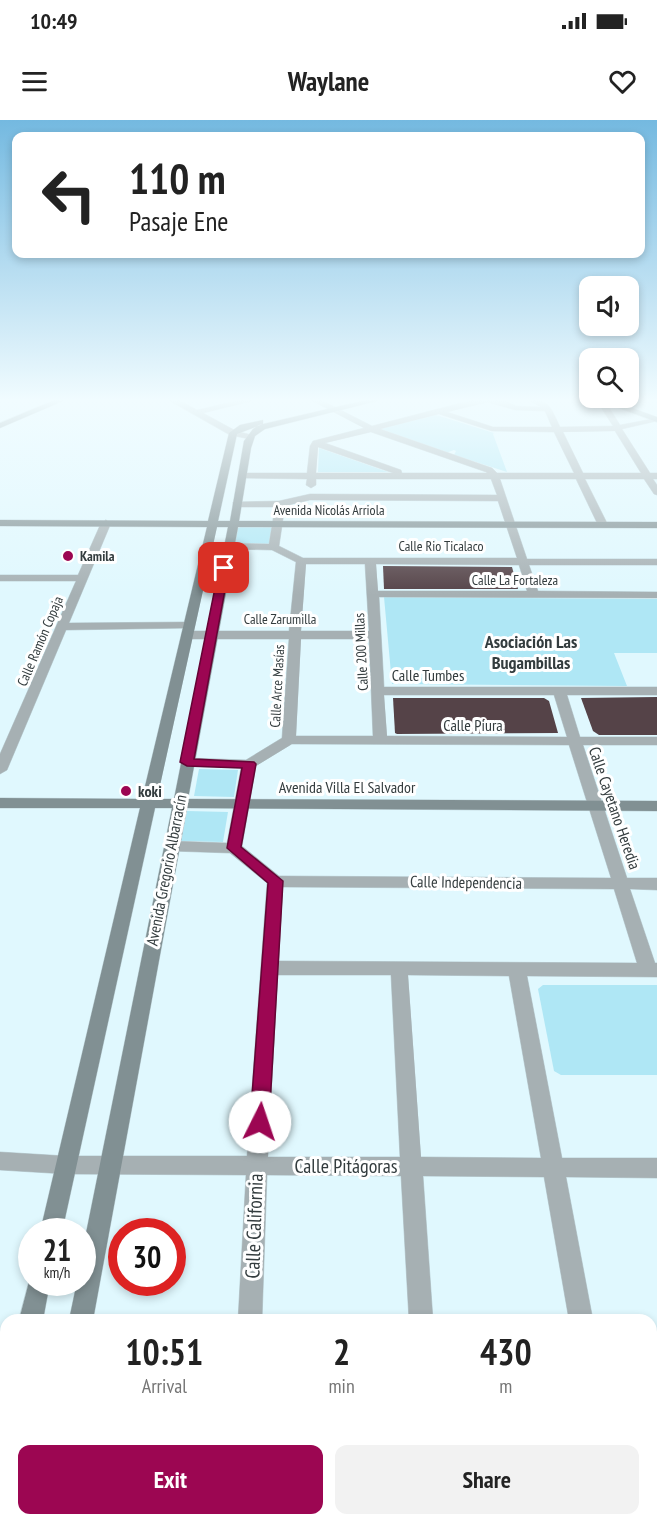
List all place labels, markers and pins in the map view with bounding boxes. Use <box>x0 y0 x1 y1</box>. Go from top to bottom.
pin <box>198 542 249 593</box>
place label: Kamila <box>80 547 115 565</box>
marker: Kamila <box>61 549 75 563</box>
place label: koki <box>138 781 162 801</box>
marker: koki <box>119 784 133 798</box>

